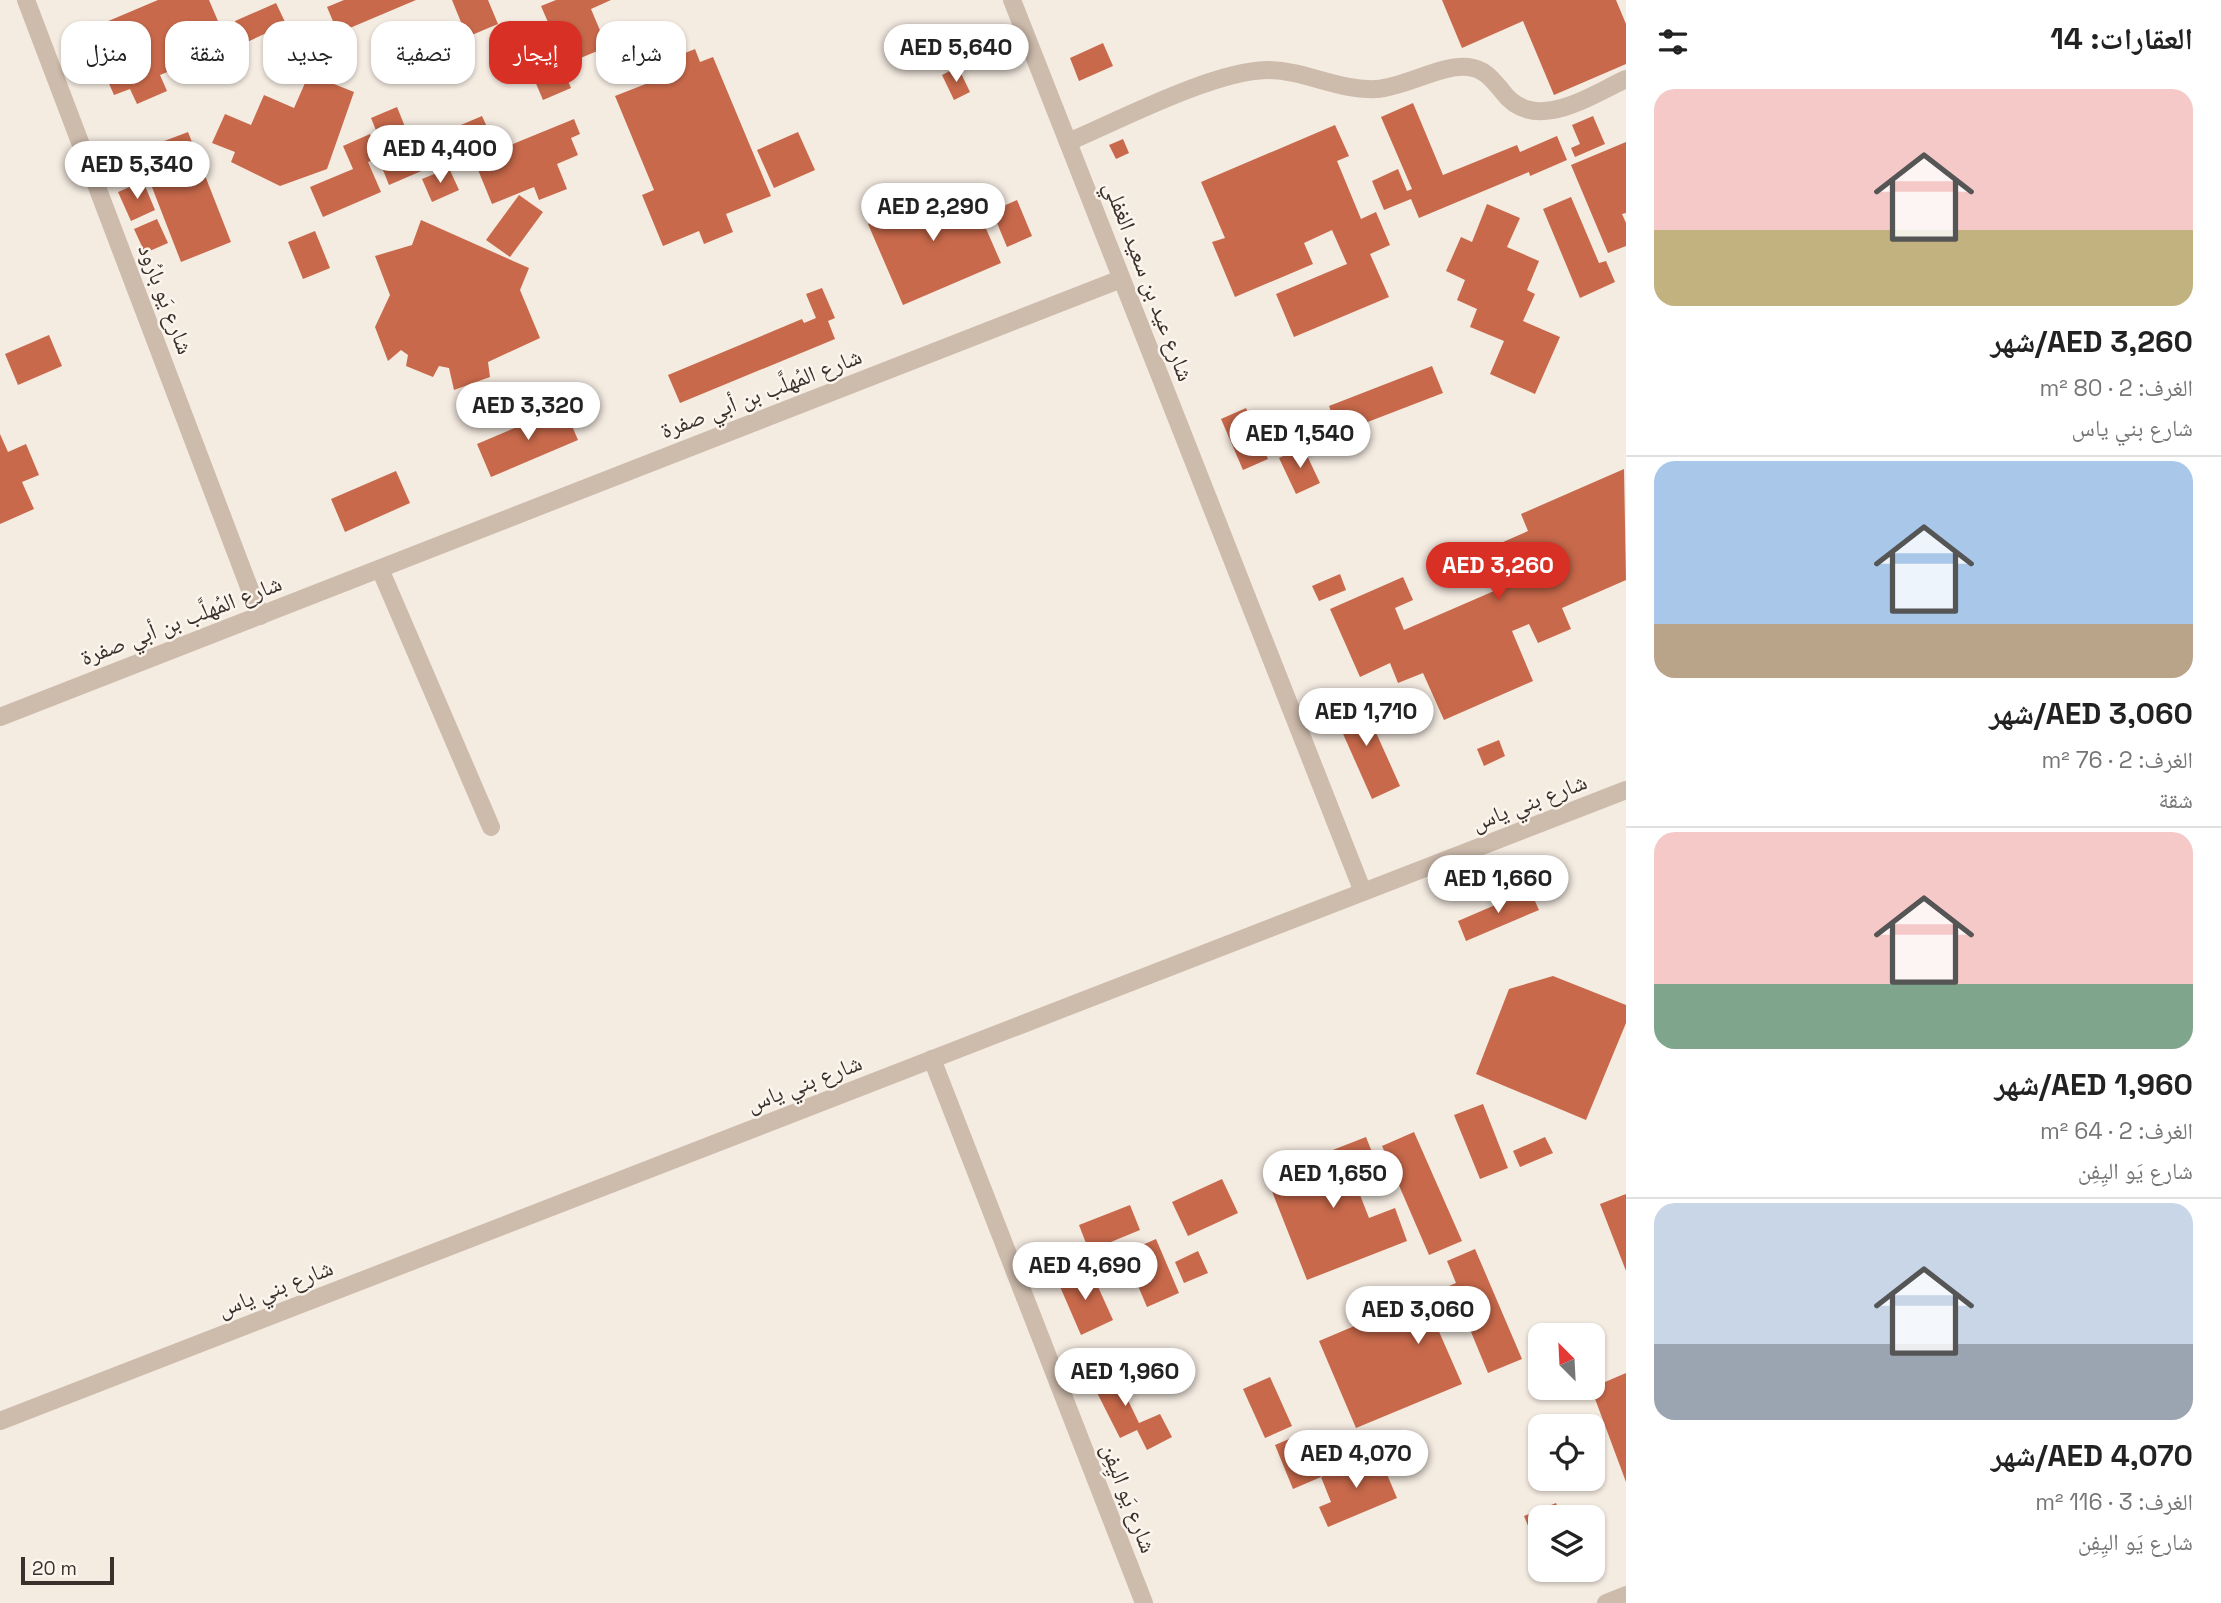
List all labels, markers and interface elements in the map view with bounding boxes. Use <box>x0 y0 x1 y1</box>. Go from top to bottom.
text: العقارات: 14 <box>2050 19 2193 58</box>
chip: منزل <box>61 21 151 84</box>
chip: شقة <box>165 21 249 84</box>
chip: جديد <box>263 21 357 84</box>
chip: تصفية <box>371 21 475 84</box>
chip: إيجار <box>489 21 582 84</box>
chip: شراء <box>596 21 686 84</box>
icon: filters <box>1654 23 1692 61</box>
pin: AED 5,640 <box>876 24 1036 84</box>
text: AED 5,640 <box>900 32 1012 62</box>
pin: AED 4,400 <box>360 125 520 185</box>
text: AED 4,400 <box>383 133 497 163</box>
icon: home <box>1861 134 1987 260</box>
pin: AED 5,340 <box>57 142 217 201</box>
text: AED 5,340 <box>81 149 193 179</box>
street label: شارع عيد بن سعيد الغفلي <box>1093 177 1201 387</box>
pin: AED 2,290 <box>853 184 1013 243</box>
text: AED 2,290 <box>877 191 989 221</box>
street label: شارع يَو بارُود <box>131 240 201 358</box>
text: AED 3,260/شهر <box>1990 322 2193 361</box>
street label: شارع المُهلَّب بن أبي صفرة <box>656 340 867 449</box>
text: الغرف: 2 · 80 m² <box>2039 373 2193 403</box>
pin: AED 3,320 <box>448 382 608 442</box>
text: AED 3,320 <box>472 390 584 420</box>
pin: AED 1,540 <box>1220 410 1380 470</box>
text: شارع بني ياس <box>2072 413 2193 443</box>
text: AED 1,540 <box>1246 418 1354 448</box>
icon: home <box>1861 506 1987 632</box>
pin: AED 3,260 <box>1418 542 1578 602</box>
text: AED 3,260 <box>1442 550 1554 580</box>
street label: شارع المُهلَّب بن أبي صفرة <box>76 567 287 676</box>
pin: AED 1,710 <box>1286 688 1446 748</box>
text: AED 3,060/شهر <box>1989 694 2193 733</box>
text: AED 1,710 <box>1315 696 1417 726</box>
text: الغرف: 2 · 76 m² <box>2042 745 2193 775</box>
street label: شارع بني ياس <box>1467 766 1592 841</box>
text: شقة <box>2159 785 2193 815</box>
pin: AED 1,660 <box>1418 856 1578 915</box>
text: AED 1,660 <box>1444 863 1552 893</box>
icon: home <box>1861 877 1987 1003</box>
street label: شارع بني ياس <box>742 1047 867 1122</box>
text: AED 1,960/شهر <box>1995 1065 2193 1104</box>
text: الغرف: 2 · 64 m² <box>2040 1116 2193 1146</box>
pin: AED 1,650 <box>1253 1150 1413 1210</box>
text: شارع يَو اليِفِن <box>2078 1156 2193 1186</box>
text: AED 1,650 <box>1279 1158 1387 1188</box>
pin: AED 4,690 <box>1005 1242 1165 1302</box>
icon: home <box>1861 1248 1987 1374</box>
text: AED 4,690 <box>1029 1250 1141 1280</box>
street label: شارع بني ياس <box>213 1252 338 1327</box>
pin: AED 3,060 <box>1338 1286 1498 1346</box>
text: AED 3,060 <box>1362 1294 1474 1324</box>
north arrow <box>1528 1323 1605 1400</box>
map controls <box>1528 1323 1605 1582</box>
pin: AED 1,960 <box>1045 1348 1205 1408</box>
text: AED 1,960 <box>1071 1356 1179 1386</box>
button: locate <box>1528 1414 1605 1491</box>
pin: AED 4,070 <box>1276 1430 1436 1490</box>
text: AED 4,070/شهر <box>1991 1436 2193 1475</box>
text: AED 4,070 <box>1300 1438 1412 1468</box>
street label: شارع يَو اليِفِن <box>1093 1439 1164 1558</box>
text: الغرف: 3 · 116 m² <box>2035 1487 2193 1517</box>
button: layers <box>1528 1505 1605 1582</box>
text: شارع يَو اليِفِن <box>2078 1527 2193 1557</box>
scale bar <box>21 1554 114 1586</box>
text: 20 m <box>32 1556 77 1581</box>

